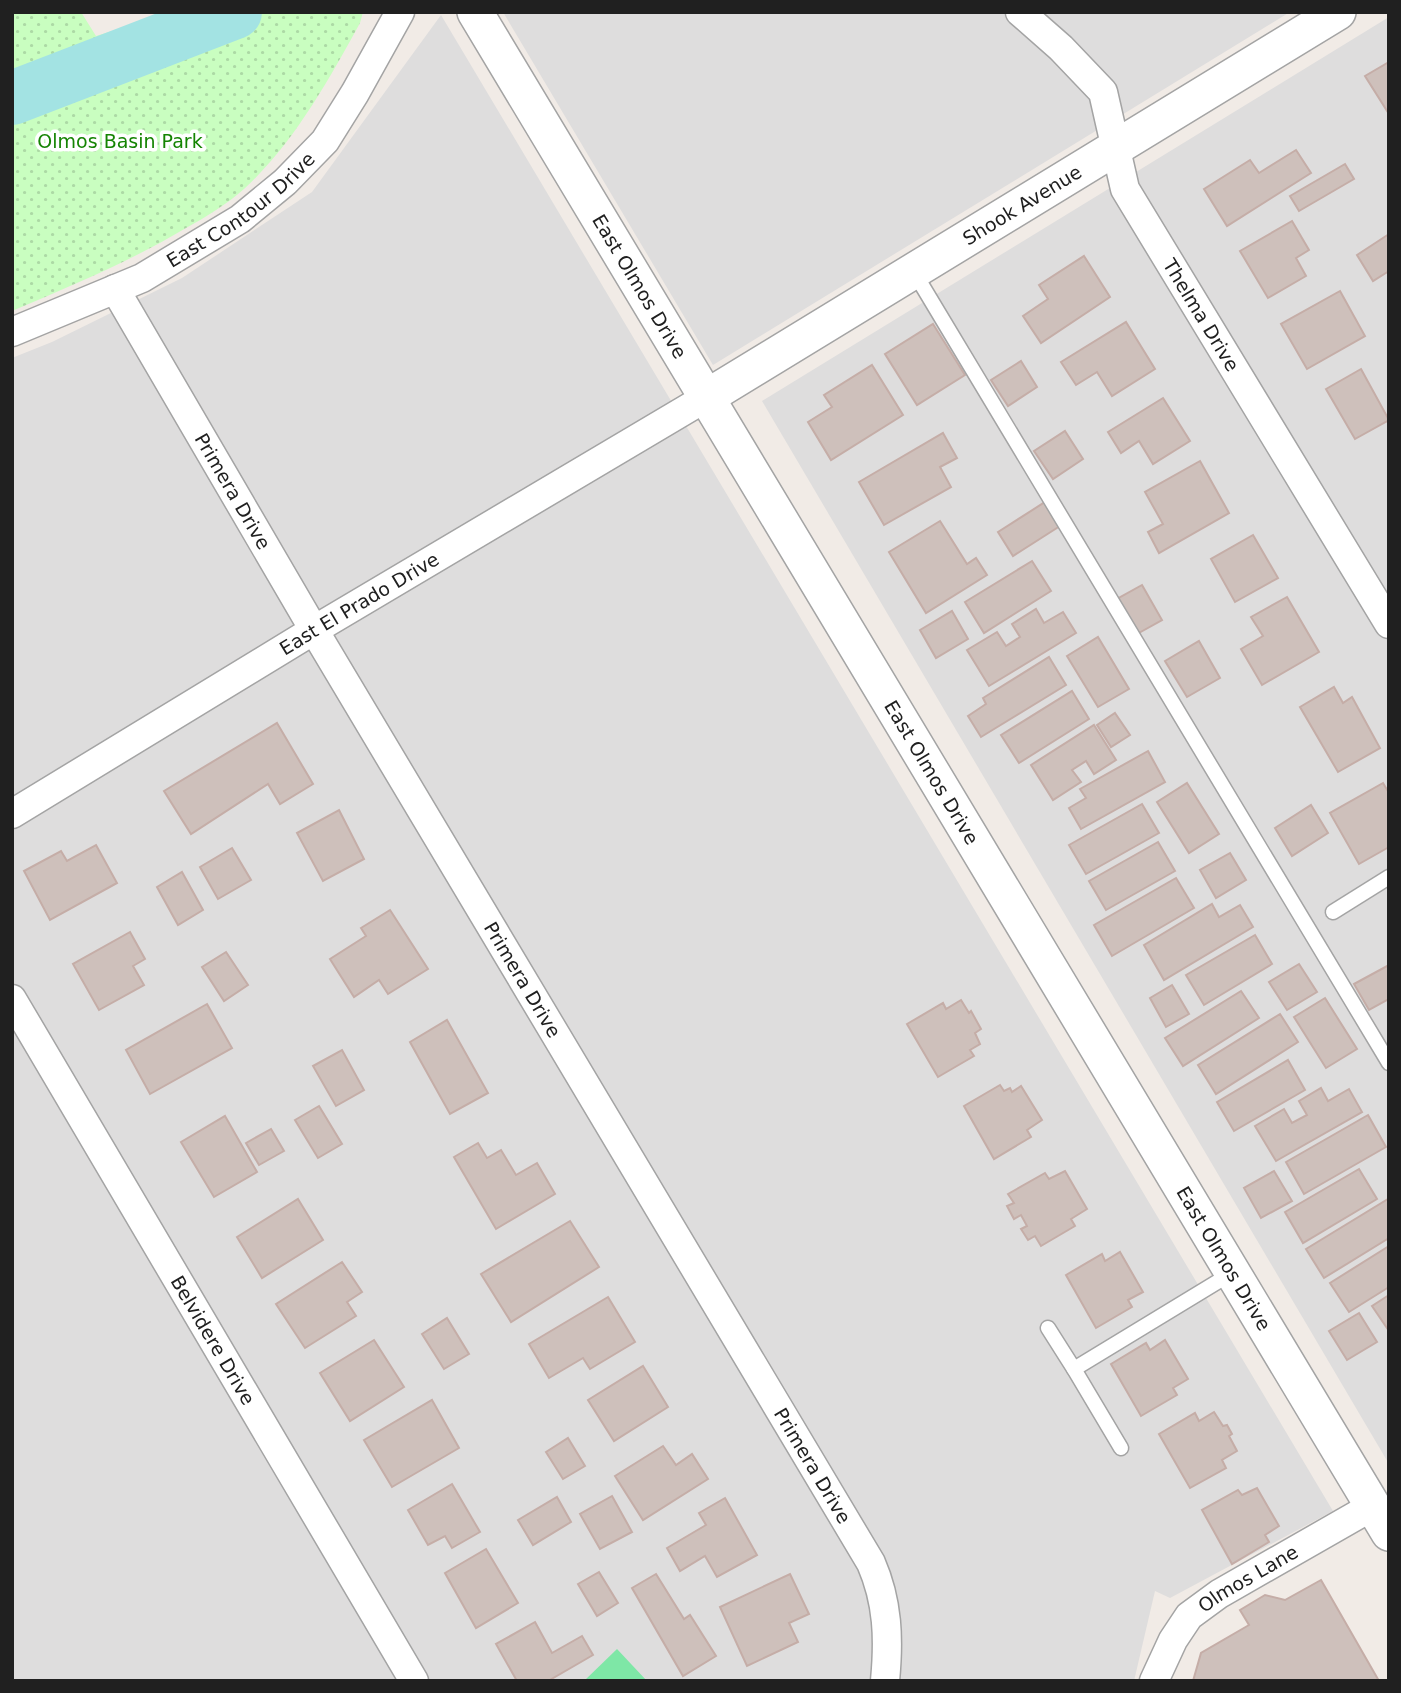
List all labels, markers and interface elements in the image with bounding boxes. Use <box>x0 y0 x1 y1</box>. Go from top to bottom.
park label: Olmos Basin Park <box>37 130 203 152</box>
street label: East Contour Drive <box>162 148 319 272</box>
street label: Shook Avenue <box>959 160 1085 249</box>
street label: East Olmos Drive <box>588 210 692 362</box>
street label: Thelma Drive <box>1158 254 1244 375</box>
street label: Primera Drive <box>191 429 275 553</box>
street label: East El Prado Drive <box>276 548 443 659</box>
street label: East Olmos Drive <box>880 696 984 848</box>
street label: Primera Drive <box>480 918 566 1041</box>
street label: East Olmos Drive <box>1172 1182 1276 1334</box>
street label: Belvidere Drive <box>166 1272 260 1409</box>
street label: Primera Drive <box>770 1404 856 1527</box>
street label: Olmos Lane <box>1194 1540 1302 1617</box>

